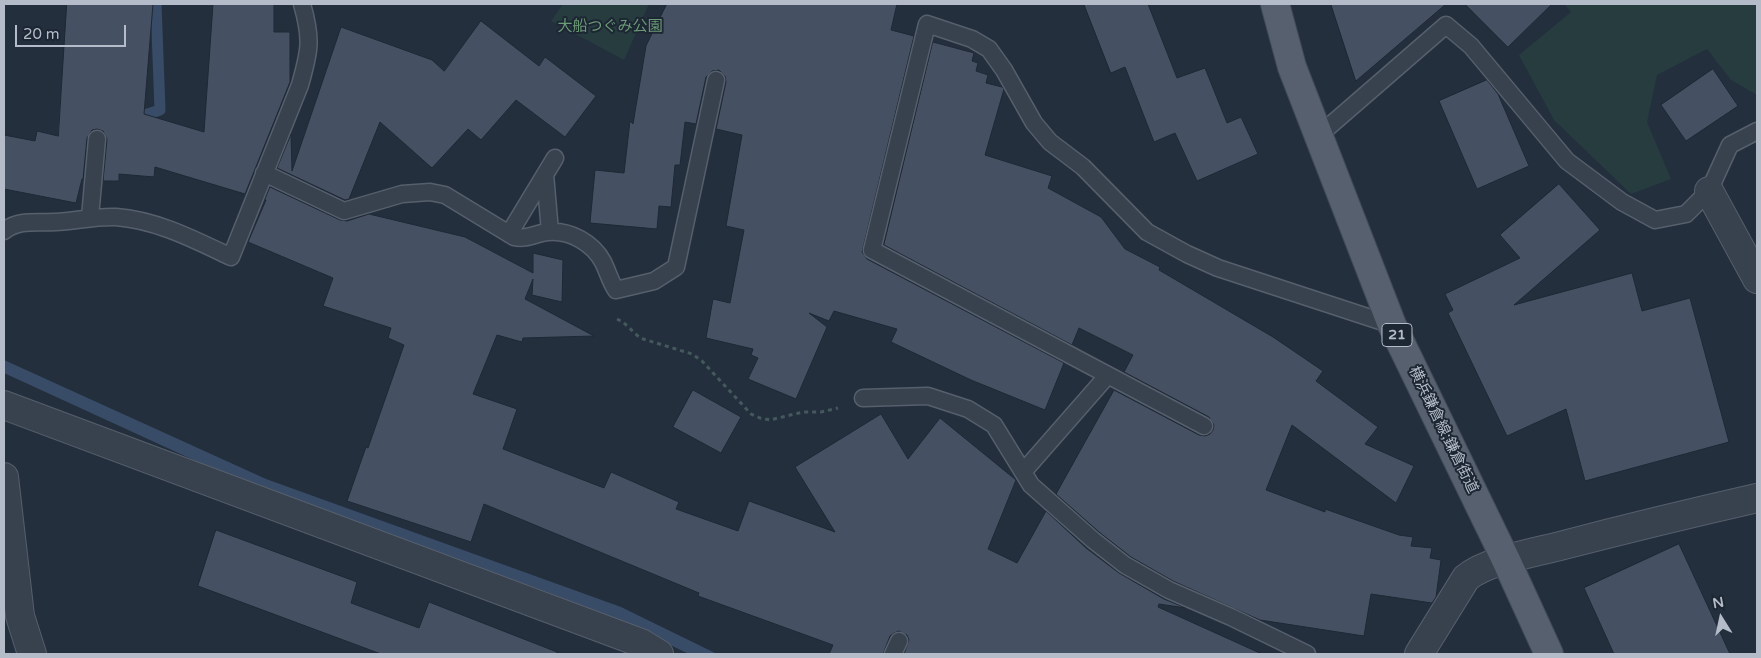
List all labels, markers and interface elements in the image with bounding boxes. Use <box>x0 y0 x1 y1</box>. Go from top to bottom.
scale bar <box>18 15 129 47</box>
park label: 大船つぐみ公園 <box>558 18 662 36</box>
text: 20 m <box>23 25 60 43</box>
road number: 21 <box>1382 324 1412 346</box>
street label: 横浜鎌倉線;鎌倉街道 <box>1404 364 1482 496</box>
north arrow <box>1696 593 1746 643</box>
text: N <box>1711 593 1725 612</box>

